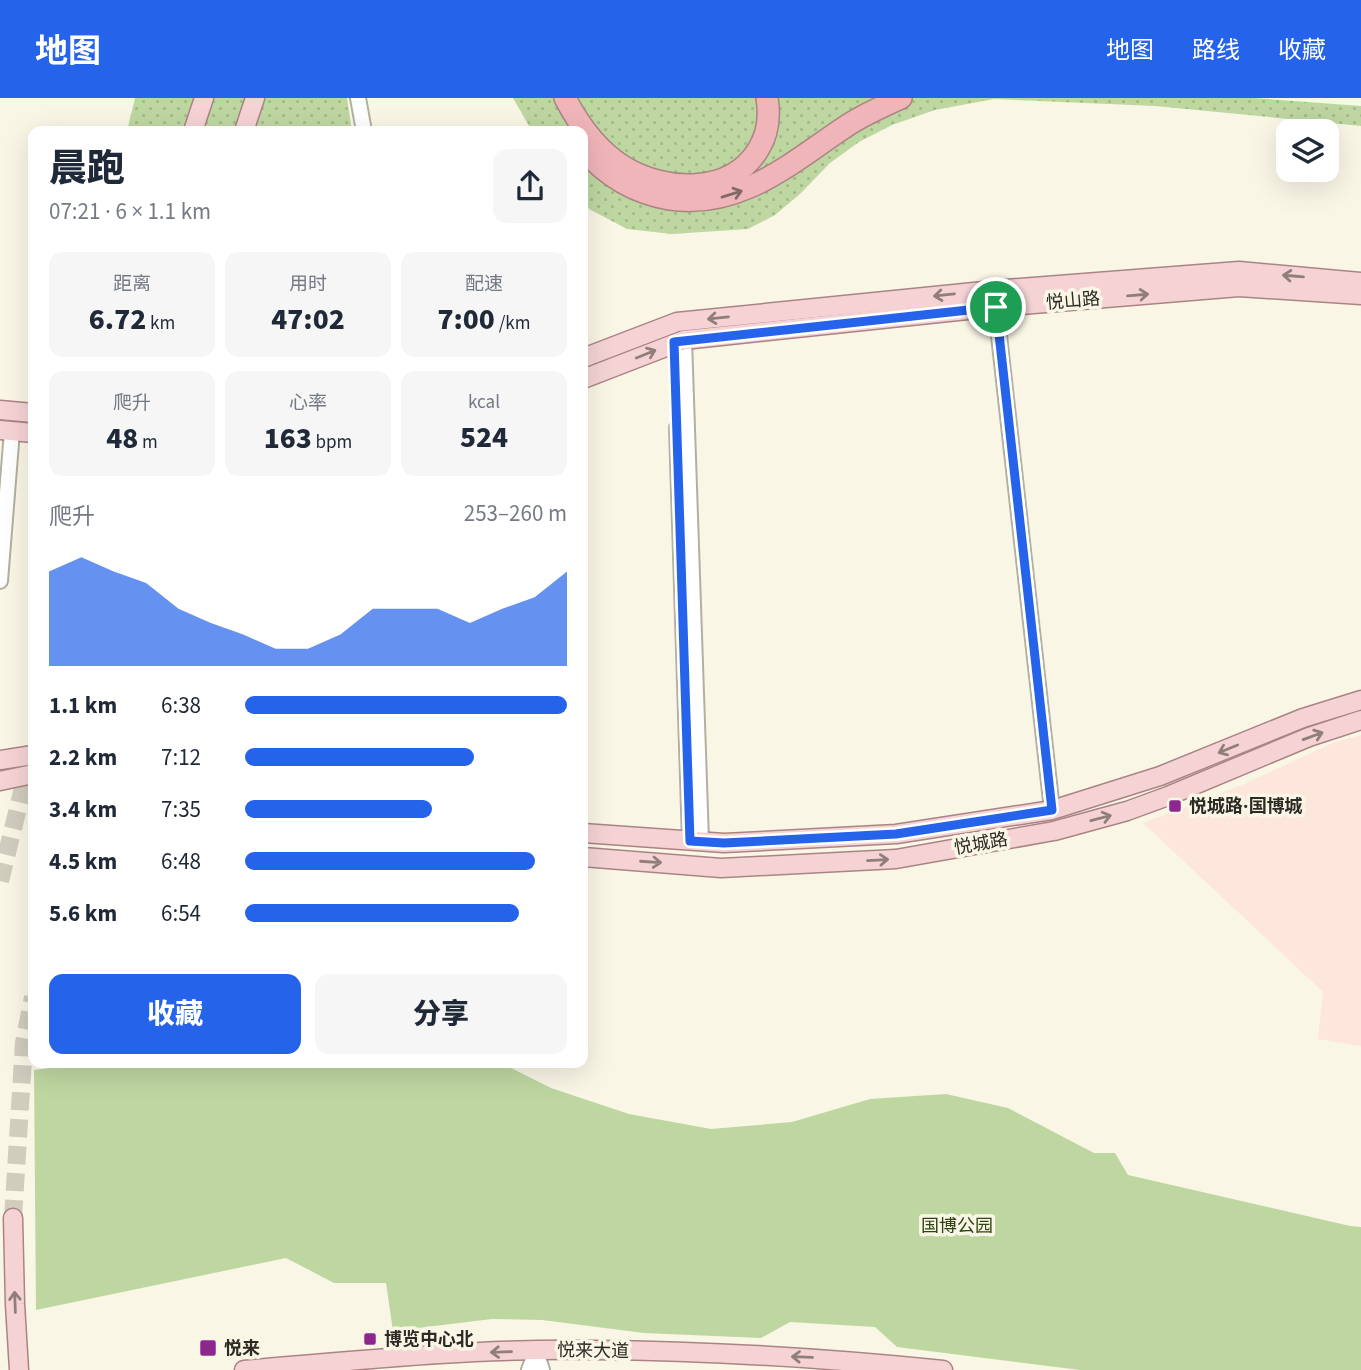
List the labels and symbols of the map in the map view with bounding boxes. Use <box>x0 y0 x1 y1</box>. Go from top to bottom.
one-way arrow <box>721 186 743 199</box>
one-way arrow <box>1282 269 1305 282</box>
pin <box>966 277 1026 337</box>
street label: 悦山路 <box>1045 286 1101 316</box>
one-way arrow <box>1126 288 1149 301</box>
one-way arrow <box>933 289 956 302</box>
one-way arrow <box>707 312 730 325</box>
one-way arrow <box>635 346 656 359</box>
one-way arrow <box>1302 729 1324 741</box>
one-way arrow <box>1218 743 1239 756</box>
place label: 悦城路·国博城 <box>1189 794 1302 819</box>
marker: 悦城路·国博城 <box>1167 798 1183 814</box>
one-way arrow <box>1090 810 1112 823</box>
street label: 悦城路 <box>952 827 1010 861</box>
one-way arrow <box>866 853 889 866</box>
one-way arrow <box>639 856 662 869</box>
park label: 国博公园 <box>921 1214 993 1239</box>
one-way arrow <box>8 1291 21 1314</box>
place label: 博览中心北 <box>384 1327 474 1352</box>
marker: 博览中心北 <box>362 1331 378 1347</box>
place label: 悦来 <box>224 1336 260 1361</box>
marker: 悦来 <box>198 1338 218 1358</box>
street label: 悦来大道 <box>557 1338 629 1364</box>
one-way arrow <box>490 1345 513 1358</box>
one-way arrow <box>791 1351 814 1364</box>

